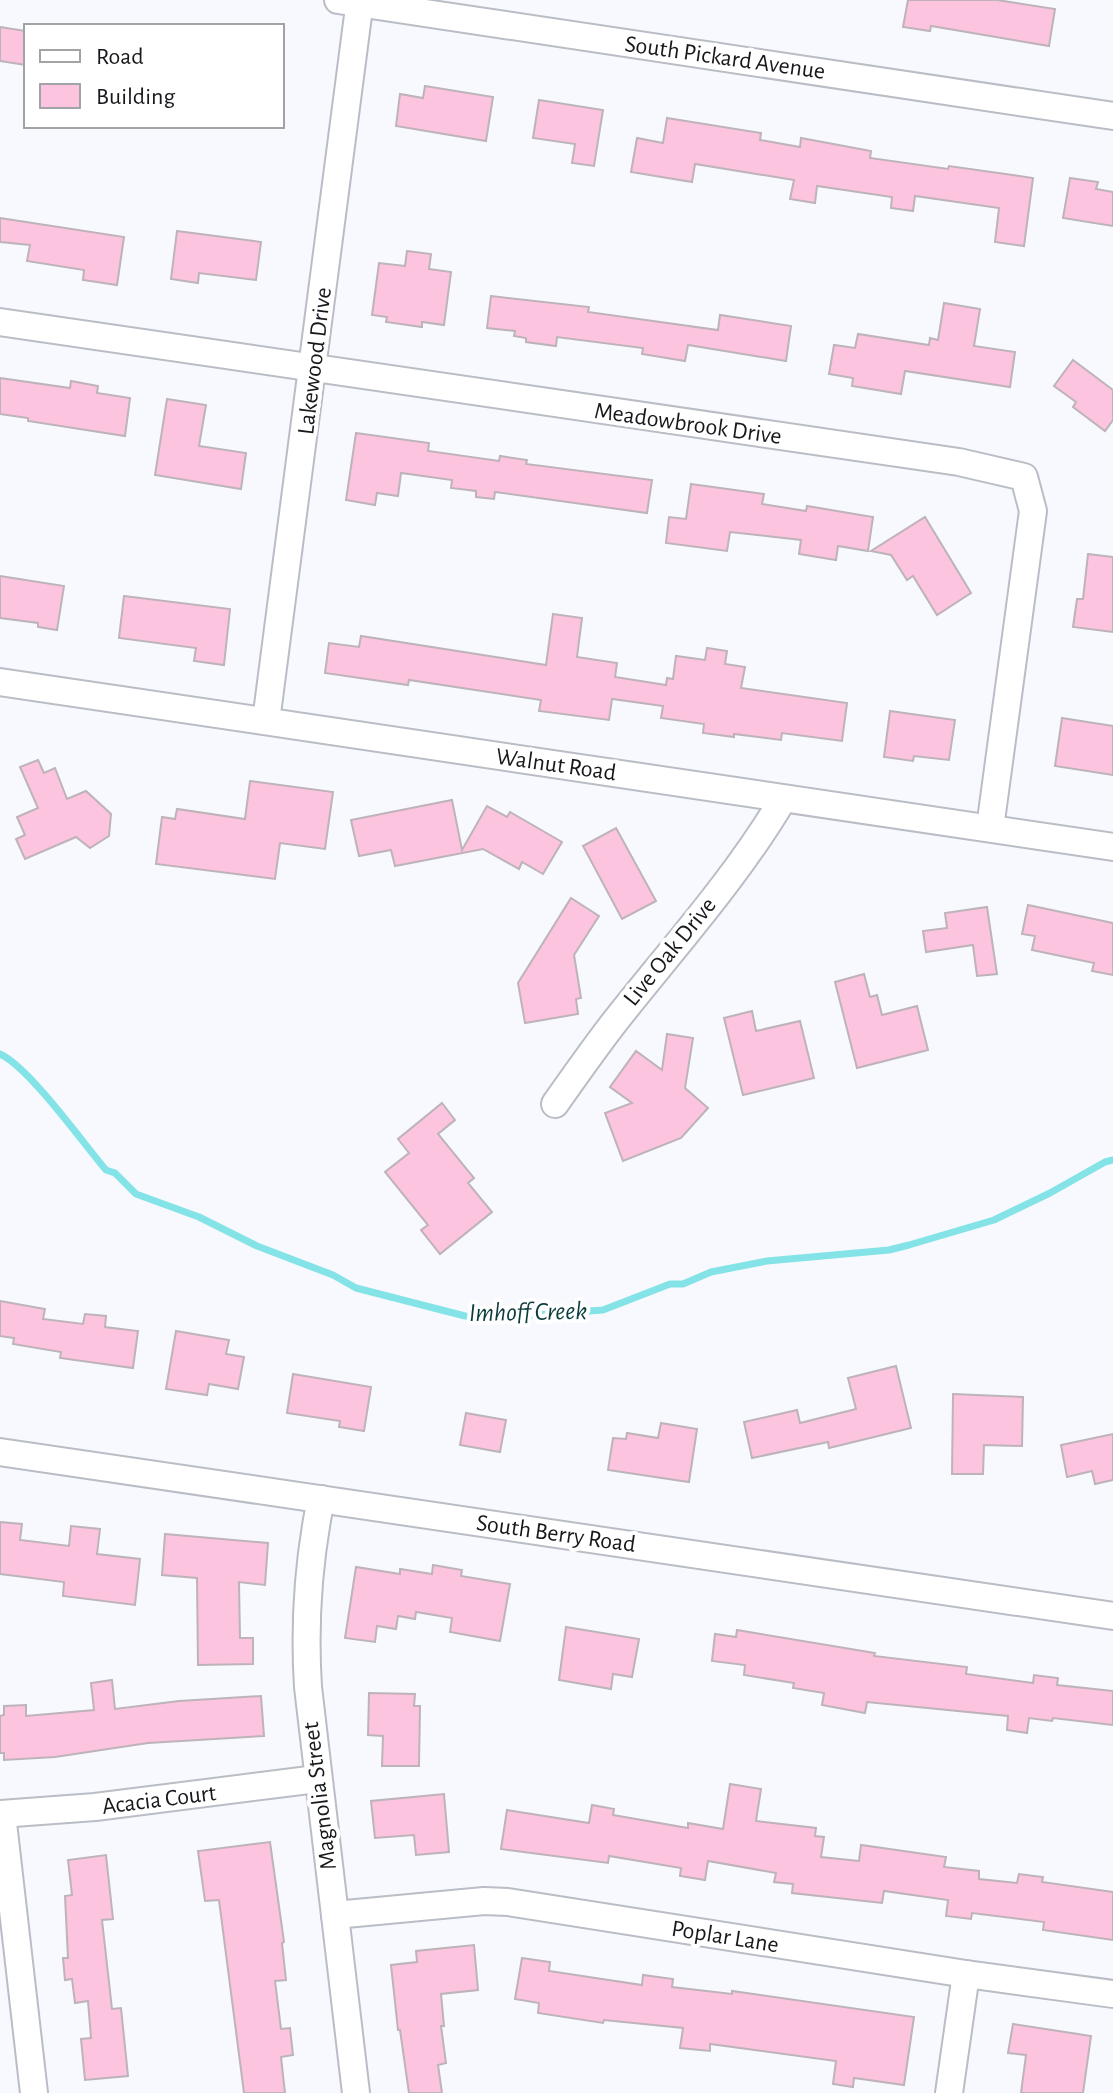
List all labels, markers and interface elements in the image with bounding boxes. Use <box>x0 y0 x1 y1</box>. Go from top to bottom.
legend <box>24 24 284 128</box>
street label: South Pickard Avenue <box>623 32 827 84</box>
text: Road <box>96 45 144 69</box>
text: Building <box>96 85 175 109</box>
street label: Lakewood Drive <box>294 286 336 436</box>
street label: Meadowbrook Drive <box>593 399 783 449</box>
street label: Walnut Road <box>494 745 618 785</box>
street label: Live Oak Drive <box>619 893 721 1011</box>
water label: Imhoff Creek <box>469 1298 587 1326</box>
street label: South Berry Road <box>475 1511 637 1557</box>
street label: Magnolia Street <box>299 1720 341 1871</box>
street label: Acacia Court <box>101 1781 218 1819</box>
street label: Poplar Lane <box>670 1917 780 1957</box>

